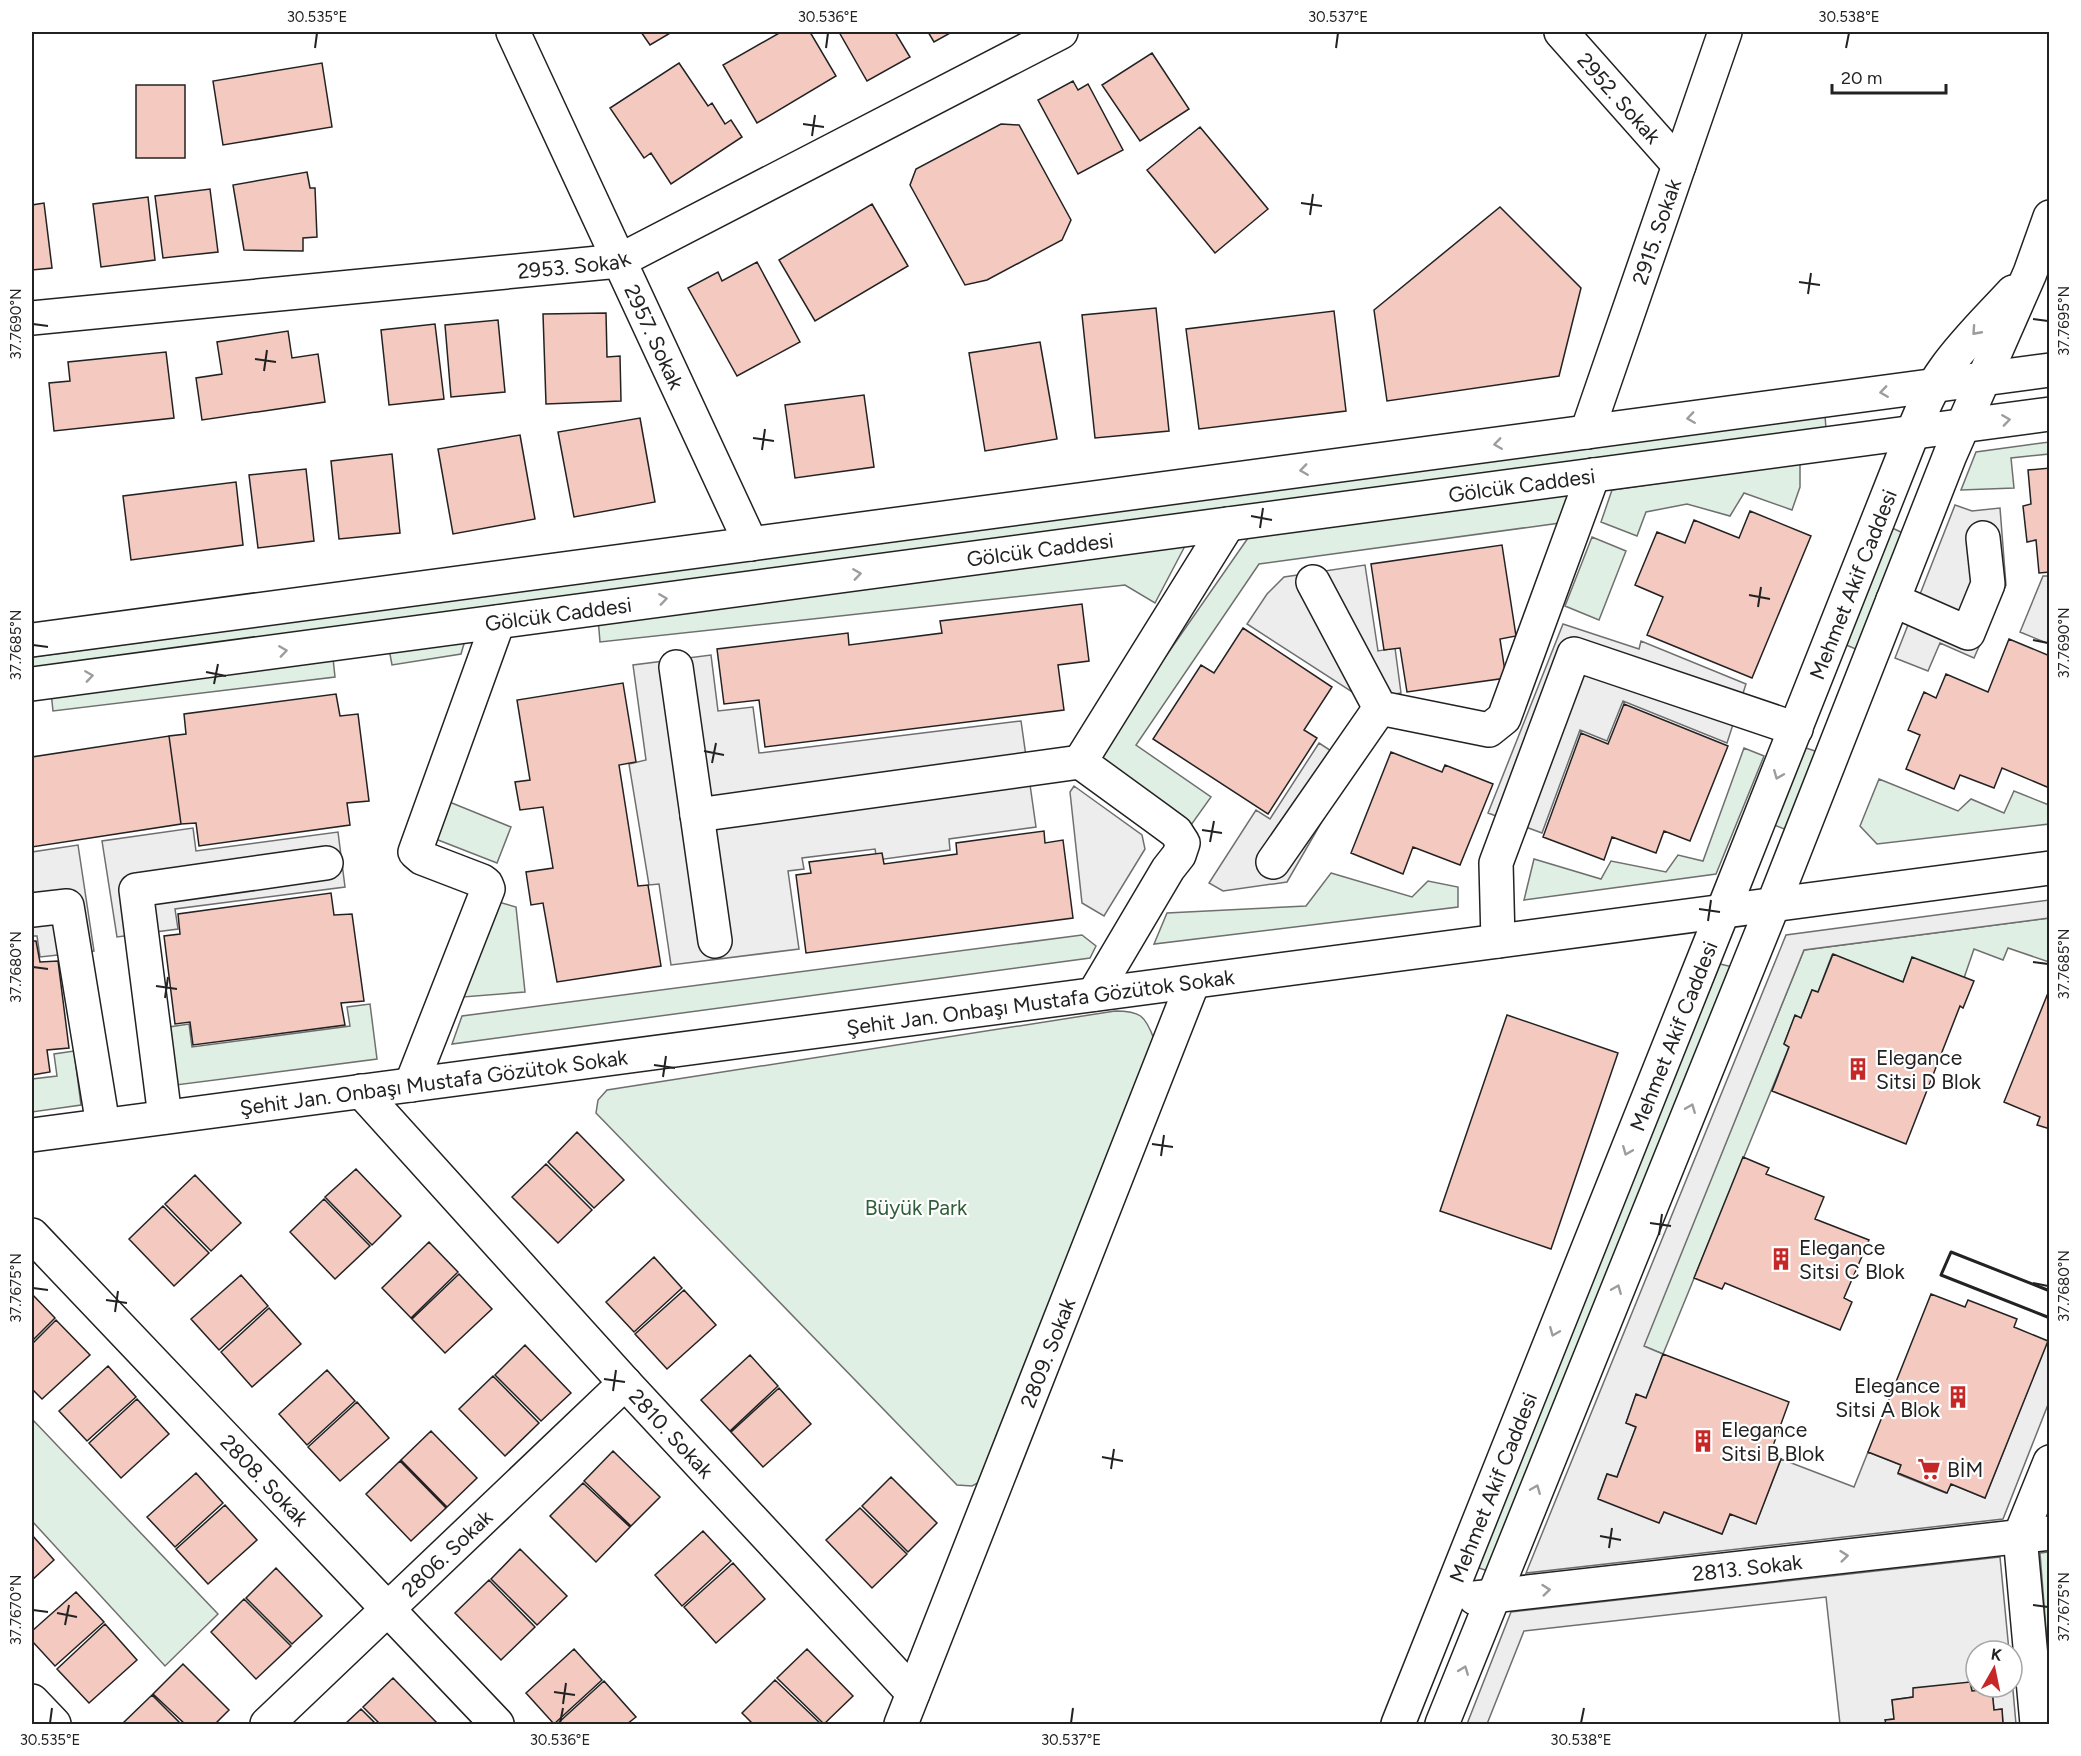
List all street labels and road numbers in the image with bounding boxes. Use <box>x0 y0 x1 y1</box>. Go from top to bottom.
street label: 2952. Sokak <box>1573 47 1667 149</box>
street label: 2915. Sokak <box>1626 175 1686 288</box>
street label: 2953. Sokak <box>516 245 635 283</box>
street label: 2957. Sokak <box>620 280 690 394</box>
street label: Gölcük Caddesi <box>1447 462 1597 507</box>
street label: Mehmet Akif Caddesi <box>1804 486 1901 683</box>
street label: Gölcük Caddesi <box>965 527 1115 571</box>
street label: Gölcük Caddesi <box>483 591 633 636</box>
street label: Mehmet Akif Caddesi <box>1624 937 1722 1135</box>
street label: Şehit Jan. Onbaşı Mustafa Gözütok Sokak <box>845 963 1236 1040</box>
street label: Şehit Jan. Onbaşı Mustafa Gözütok Sokak <box>238 1044 630 1120</box>
street label: 2809. Sokak <box>1014 1294 1080 1411</box>
street label: 2810. Sokak <box>624 1383 719 1483</box>
street label: Mehmet Akif Caddesi <box>1443 1389 1542 1586</box>
street label: 2808. Sokak <box>216 1429 315 1531</box>
street label: 2806. Sokak <box>396 1503 498 1602</box>
street label: 2813. Sokak <box>1691 1549 1804 1586</box>

